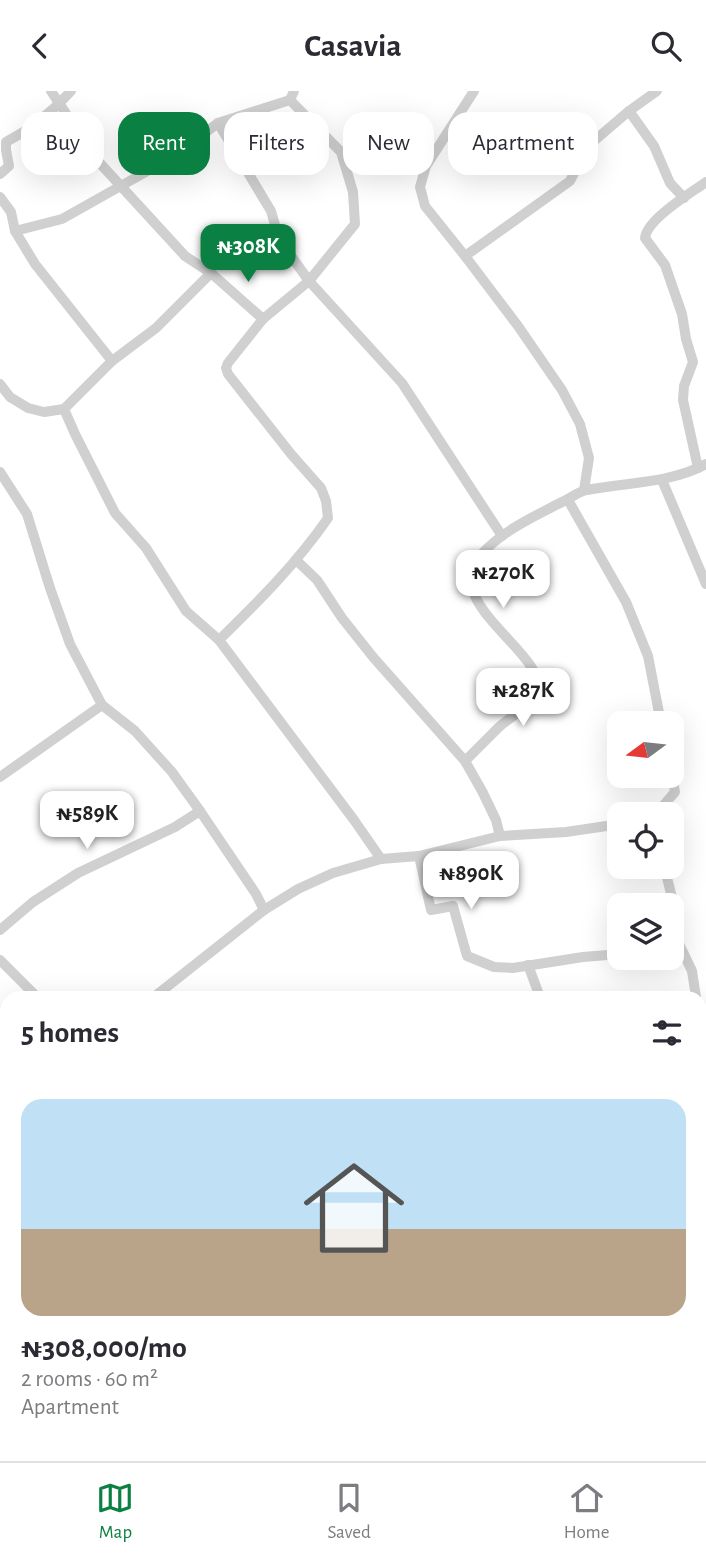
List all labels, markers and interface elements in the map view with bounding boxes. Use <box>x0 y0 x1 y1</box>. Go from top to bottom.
icon: back <box>21 27 59 65</box>
icon: search <box>647 27 685 65</box>
text: Casavia <box>304 30 402 62</box>
chip: Buy <box>21 112 104 175</box>
chip: Rent <box>118 112 210 175</box>
chip: Filters <box>224 112 329 175</box>
chip: New <box>343 112 434 175</box>
chip: Apartment <box>448 112 598 175</box>
pin: ₦308K <box>199 225 297 284</box>
text: ₦308K <box>217 235 279 258</box>
pin: ₦270K <box>454 551 552 610</box>
text: ₦270K <box>472 561 534 584</box>
pin: ₦287K <box>474 669 572 728</box>
text: ₦287K <box>492 679 554 702</box>
north arrow <box>607 711 684 787</box>
map controls <box>607 711 684 970</box>
pin: ₦589K <box>38 791 136 851</box>
text: ₦589K <box>56 802 118 825</box>
button: locate <box>607 802 684 879</box>
pin: ₦890K <box>422 851 520 911</box>
text: ₦890K <box>439 862 503 885</box>
button: layers <box>607 893 684 970</box>
icon: filters <box>648 1014 686 1052</box>
text: 5 homes <box>21 1018 119 1048</box>
icon: home <box>291 1145 417 1271</box>
text: ₦308,000/mo <box>21 1333 187 1363</box>
text: 2 rooms · 60 m² <box>21 1368 158 1391</box>
text: Apartment <box>21 1396 119 1419</box>
tab: Map <box>96 1479 134 1544</box>
tab: Saved <box>327 1479 371 1544</box>
tab: Home <box>564 1479 610 1544</box>

